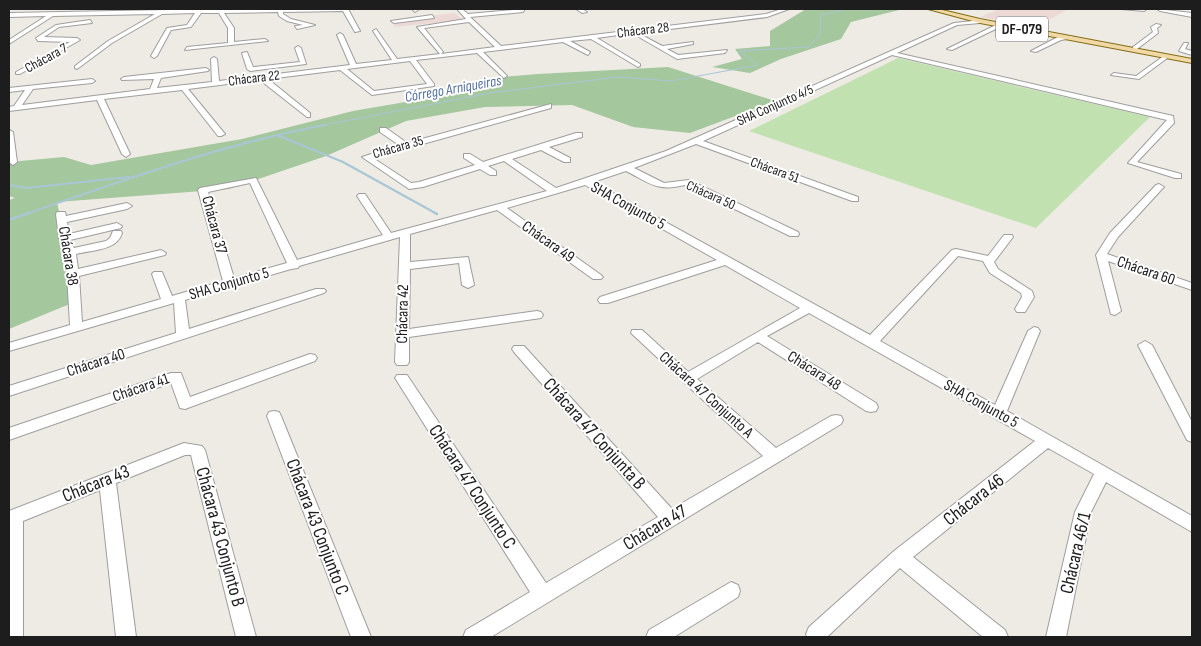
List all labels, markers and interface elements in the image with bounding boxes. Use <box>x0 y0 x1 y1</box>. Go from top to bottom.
road number: DF-079 <box>996 16 1048 42</box>
street label: Chácara 28 <box>616 18 670 42</box>
street label: Chácara 7 <box>22 39 71 77</box>
street label: Chácara 22 <box>227 66 281 90</box>
water label: Córrego Arniqueiras <box>403 71 503 107</box>
street label: SHA Conjunto 4/5 <box>734 80 816 129</box>
street label: Chácara 35 <box>371 132 426 162</box>
street label: Chácara 51 <box>748 153 802 187</box>
street label: Chácara 50 <box>684 177 738 213</box>
street label: SHA Conjunto 5 <box>587 178 669 234</box>
street label: Chácara 37 <box>197 194 231 257</box>
street label: Chácara 49 <box>518 217 578 267</box>
street label: Chácara 38 <box>54 225 82 287</box>
street label: Chácara 60 <box>1114 252 1178 290</box>
street label: SHA Conjunto 5 <box>187 264 271 304</box>
street label: Chácara 42 <box>393 284 413 344</box>
street label: Chácara 40 <box>65 345 127 381</box>
street label: Chácara 48 <box>784 347 844 395</box>
street label: Chácara 47 Conjunto A <box>655 348 757 442</box>
street label: Chácara 41 <box>110 369 172 407</box>
street label: Chácara 47 Conjunta B <box>538 373 650 495</box>
street label: SHA Conjunto 5 <box>940 376 1022 432</box>
street label: Chácara 47 Conjunto C <box>423 420 521 554</box>
street label: Chácara 43 Conjunto C <box>280 456 354 598</box>
street label: Chácara 43 <box>59 460 133 508</box>
street label: Chácara 43 Conjunto B <box>190 465 250 609</box>
street label: Chácara 46 <box>939 469 1009 531</box>
street label: Chácara 47 <box>619 500 691 556</box>
street label: Chácara 46/1 <box>1055 510 1097 596</box>

